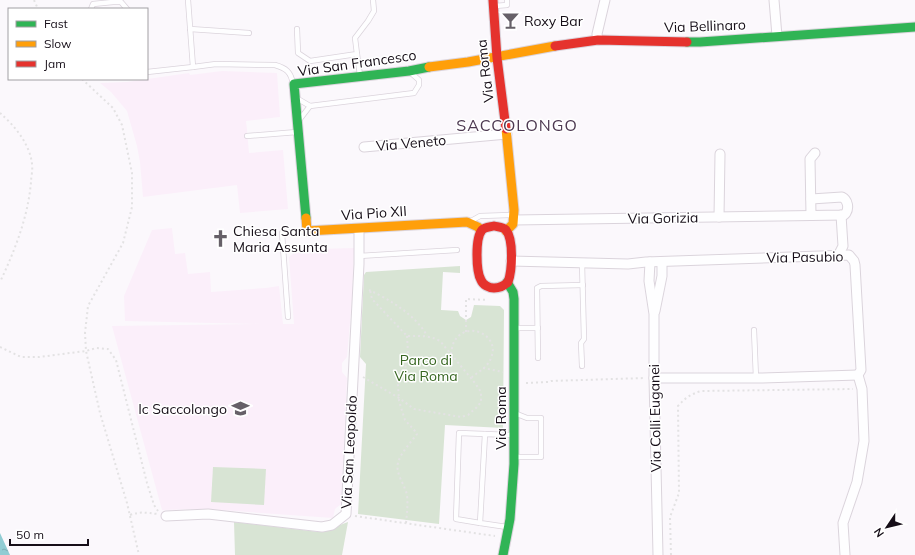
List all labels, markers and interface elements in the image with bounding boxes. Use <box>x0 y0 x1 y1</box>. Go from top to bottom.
legend <box>8 8 148 80</box>
bar icon: Roxy Bar <box>501 11 521 31</box>
place label: Roxy Bar <box>524 12 584 30</box>
text: Fast <box>44 16 68 31</box>
street label: Via Bellinaro <box>664 16 746 36</box>
text: Slow <box>44 36 72 51</box>
street label: Via Roma <box>472 38 498 104</box>
street label: Via San Francesco <box>297 46 417 80</box>
text: Jam <box>44 56 66 71</box>
district label: SACCOLONGO <box>456 115 578 135</box>
street label: Via Veneto <box>375 131 447 155</box>
street label: Via Pio XII <box>341 202 407 224</box>
street label: Via Gorizia <box>627 208 699 228</box>
place label: Chiesa Santa Maria Assunta <box>233 222 328 256</box>
church icon: Chiesa Santa Maria Assunta <box>210 229 230 249</box>
street label: Via Pasubio <box>766 247 844 267</box>
park label: Parco di Via Roma <box>394 351 458 385</box>
street label: Via Colli Euganei <box>645 364 665 472</box>
street label: Via Roma <box>492 386 510 450</box>
street label: Via San Leopoldo <box>337 395 361 509</box>
school or university icon: Ic Saccolongo <box>230 399 250 419</box>
place label: Ic Saccolongo <box>138 400 227 418</box>
north arrow <box>867 507 907 547</box>
scale bar <box>10 521 88 547</box>
text: N <box>871 525 887 540</box>
text: 50 m <box>16 527 44 542</box>

